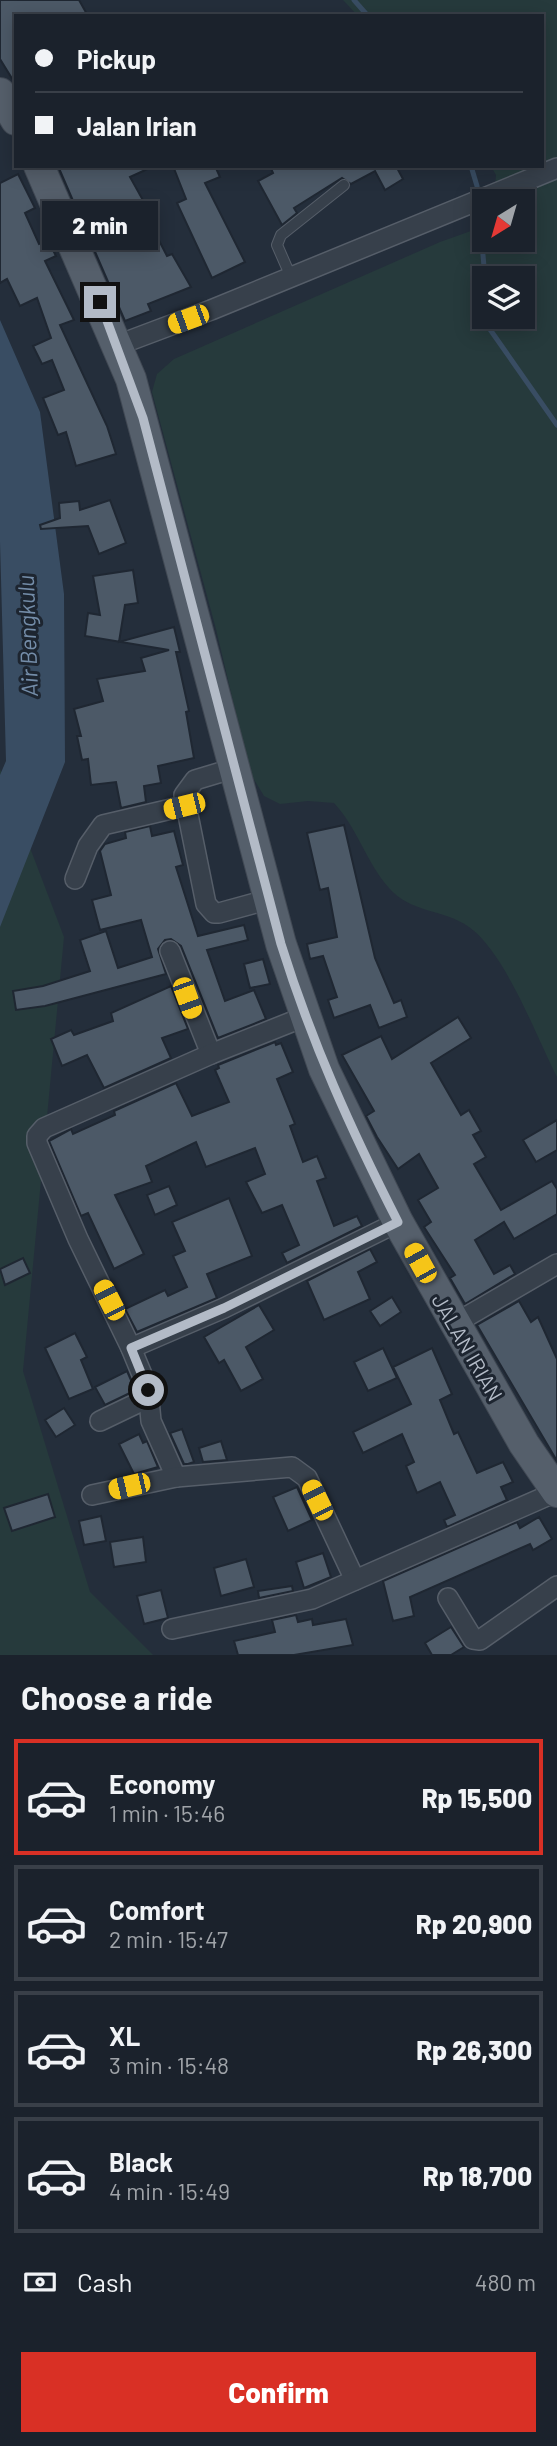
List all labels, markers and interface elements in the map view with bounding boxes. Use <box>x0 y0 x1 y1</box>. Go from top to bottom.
text: Pickup <box>77 43 156 74</box>
text: Jalan Irian <box>77 110 197 141</box>
north arrow <box>472 189 536 252</box>
map controls <box>472 189 535 329</box>
callout: 2 min <box>42 201 158 250</box>
text: 2 min <box>72 211 128 239</box>
button: layers <box>472 266 535 329</box>
route end <box>84 286 116 318</box>
car <box>165 302 212 336</box>
water label: Air Bengkulu <box>11 575 43 697</box>
car <box>162 791 207 821</box>
car <box>170 975 205 1021</box>
car <box>401 1240 440 1286</box>
car <box>91 1277 128 1323</box>
street label: JALAN IRIAN <box>427 1289 509 1405</box>
route start <box>132 1374 164 1406</box>
car <box>107 1471 152 1501</box>
car <box>299 1477 336 1523</box>
text: Choose a ride <box>21 1678 213 1716</box>
icon: car <box>25 1766 88 1829</box>
text: Economy <box>109 1768 215 1799</box>
text: Rp 15,500 <box>422 1782 532 1813</box>
text: 1 min · 15:46 <box>109 1799 225 1827</box>
icon: car <box>25 1892 88 1955</box>
text: Comfort <box>109 1894 205 1925</box>
text: Rp 20,900 <box>416 1908 532 1939</box>
text: 2 min · 15:47 <box>109 1925 228 1953</box>
icon: car <box>25 2018 88 2081</box>
text: XL <box>109 2020 140 2051</box>
text: Rp 26,300 <box>416 2034 532 2065</box>
text: 3 min · 15:48 <box>109 2051 229 2079</box>
icon: car <box>25 2144 88 2207</box>
text: Black <box>109 2146 173 2177</box>
text: Rp 18,700 <box>423 2160 532 2191</box>
text: 4 min · 15:49 <box>109 2177 230 2205</box>
icon: cash <box>21 2263 59 2301</box>
text: Cash <box>77 2266 132 2297</box>
text: 480 m <box>475 2268 536 2296</box>
button: Confirm <box>21 2352 536 2432</box>

